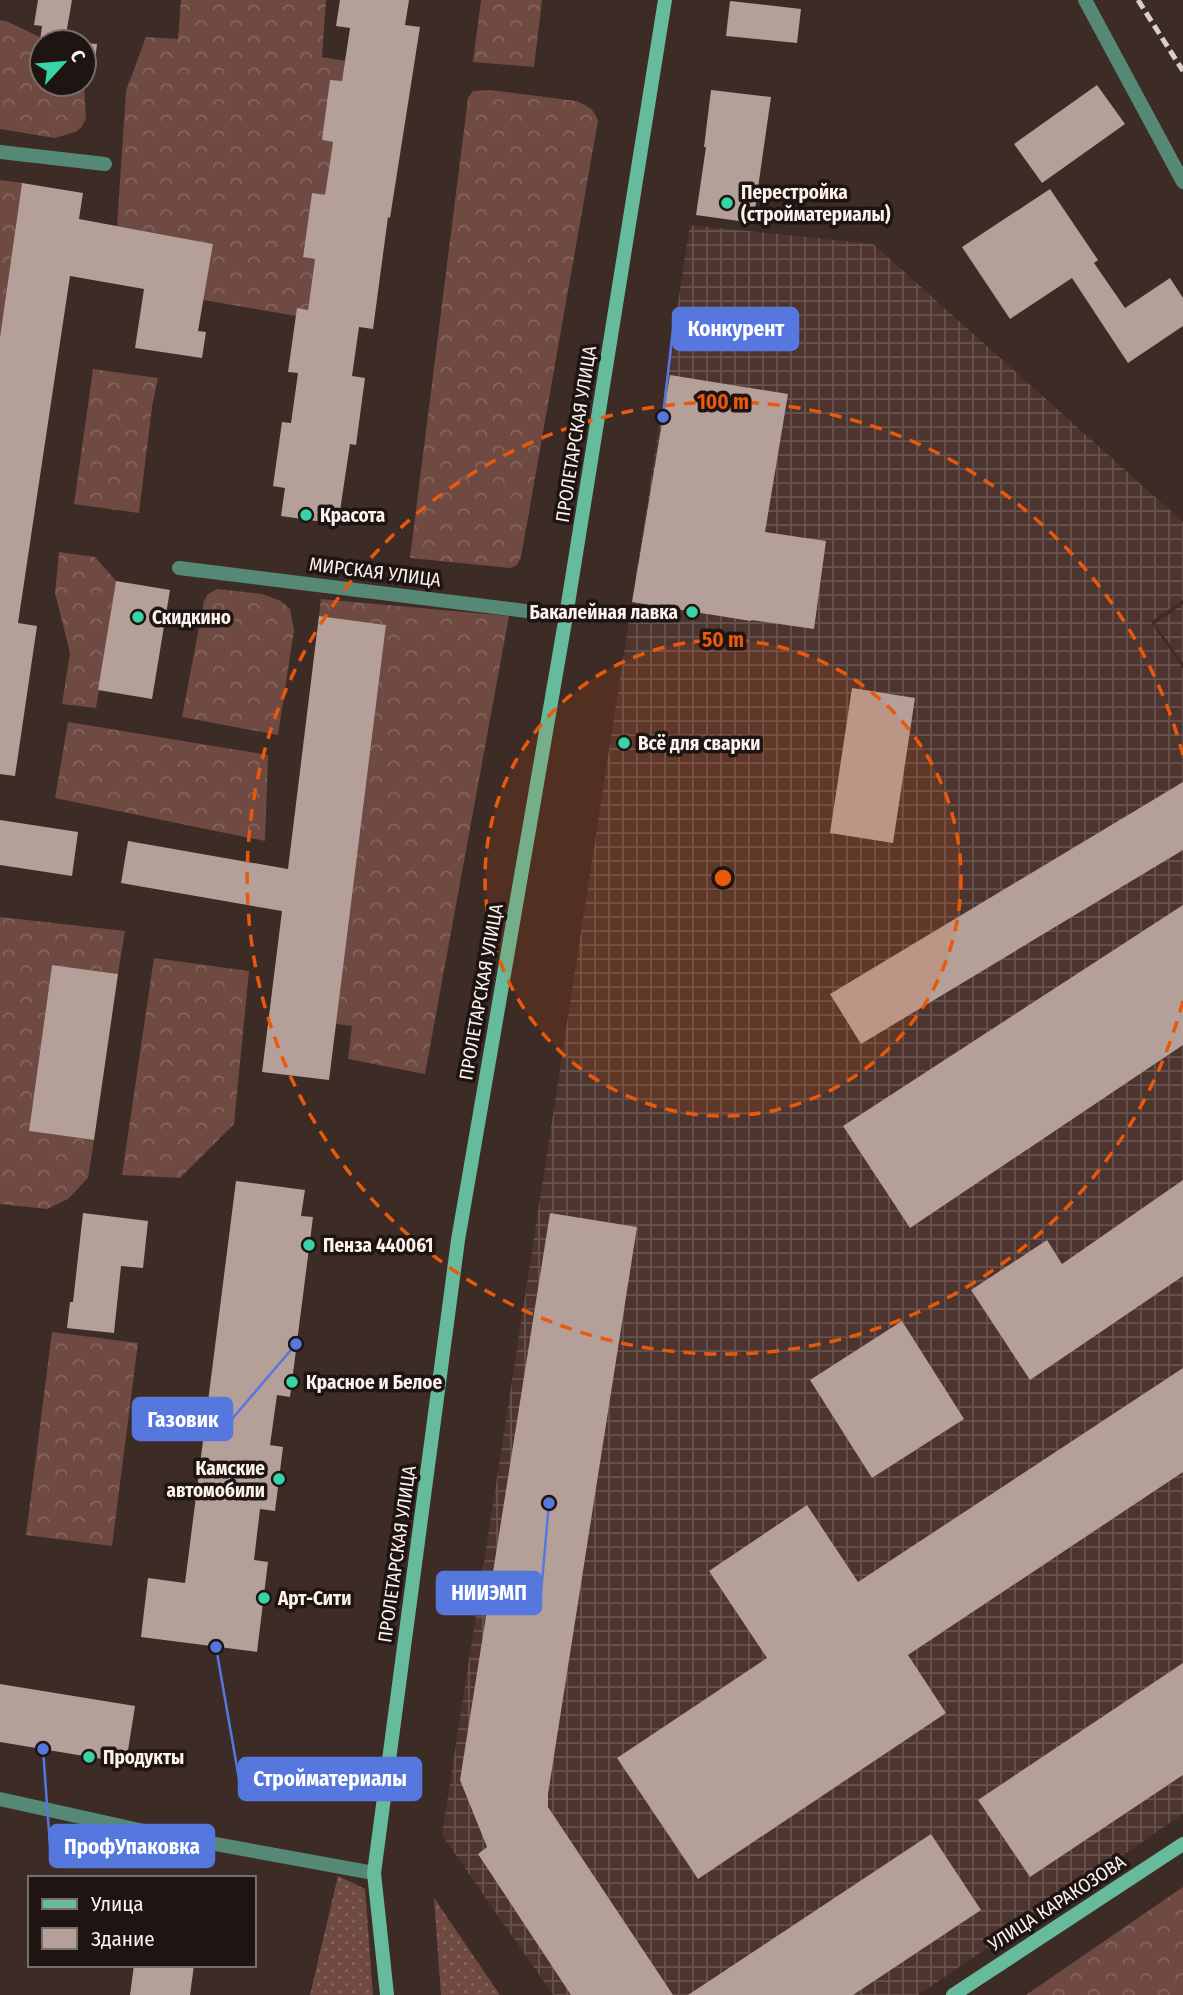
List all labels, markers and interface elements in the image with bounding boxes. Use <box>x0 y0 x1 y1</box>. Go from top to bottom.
north arrow <box>28 28 98 98</box>
text: С <box>65 46 90 65</box>
place label: Перестройка (стройматериалы) <box>741 181 891 226</box>
marker: Перестройка (стройматериалы) <box>719 195 735 211</box>
callout: Конкурент <box>673 308 798 350</box>
text: Конкурент <box>688 316 785 342</box>
street label: ПРОЛЕТАРСКАЯ УЛИЦА <box>551 344 601 524</box>
text: 100 m <box>697 389 749 415</box>
place label: Красота <box>320 504 385 527</box>
marker: Красота <box>298 507 314 523</box>
street label: МИРСКАЯ УЛИЦА <box>308 553 442 591</box>
place label: Бакалейная лавка <box>529 601 678 624</box>
marker: Бакалейная лавка <box>684 604 700 620</box>
place label: Скидкино <box>152 606 231 629</box>
marker: Скидкино <box>130 609 146 625</box>
text: 50 m <box>702 627 744 653</box>
place label: Всё для сварки <box>638 732 760 755</box>
marker: Всё для сварки <box>616 735 632 751</box>
centre of rings <box>711 866 735 890</box>
street label: ПРОЛЕТАРСКАЯ УЛИЦА <box>454 902 508 1082</box>
place label: Пенза 440061 <box>323 1234 433 1257</box>
marker: Пенза 440061 <box>301 1237 317 1253</box>
place label: Красное и Белое <box>306 1371 442 1394</box>
marker: Красное и Белое <box>284 1374 300 1390</box>
callout: Газовик <box>133 1398 232 1440</box>
text: Газовик <box>148 1407 219 1433</box>
place label: Камские автомобили <box>167 1457 265 1502</box>
street label: ПРОЛЕТАРСКАЯ УЛИЦА <box>373 1464 421 1644</box>
marker: Камские автомобили <box>271 1471 287 1487</box>
callout: НИИЭМП <box>437 1572 541 1614</box>
text: НИИЭМП <box>451 1580 527 1606</box>
place label: Арт-Сити <box>277 1587 351 1610</box>
marker: Арт-Сити <box>256 1590 272 1606</box>
place label: Продукты <box>103 1746 184 1769</box>
marker: Продукты <box>81 1749 97 1765</box>
callout: Стройматериалы <box>239 1758 421 1800</box>
text: Стройматериалы <box>253 1766 407 1792</box>
callout: ПрофУпаковка <box>50 1825 214 1867</box>
text: ПрофУпаковка <box>64 1834 200 1860</box>
street label: УЛИЦА КАРАКОЗОВА <box>983 1850 1130 1957</box>
legend <box>28 1876 256 1967</box>
text: Улица <box>90 1891 144 1917</box>
text: Здание <box>91 1926 155 1952</box>

